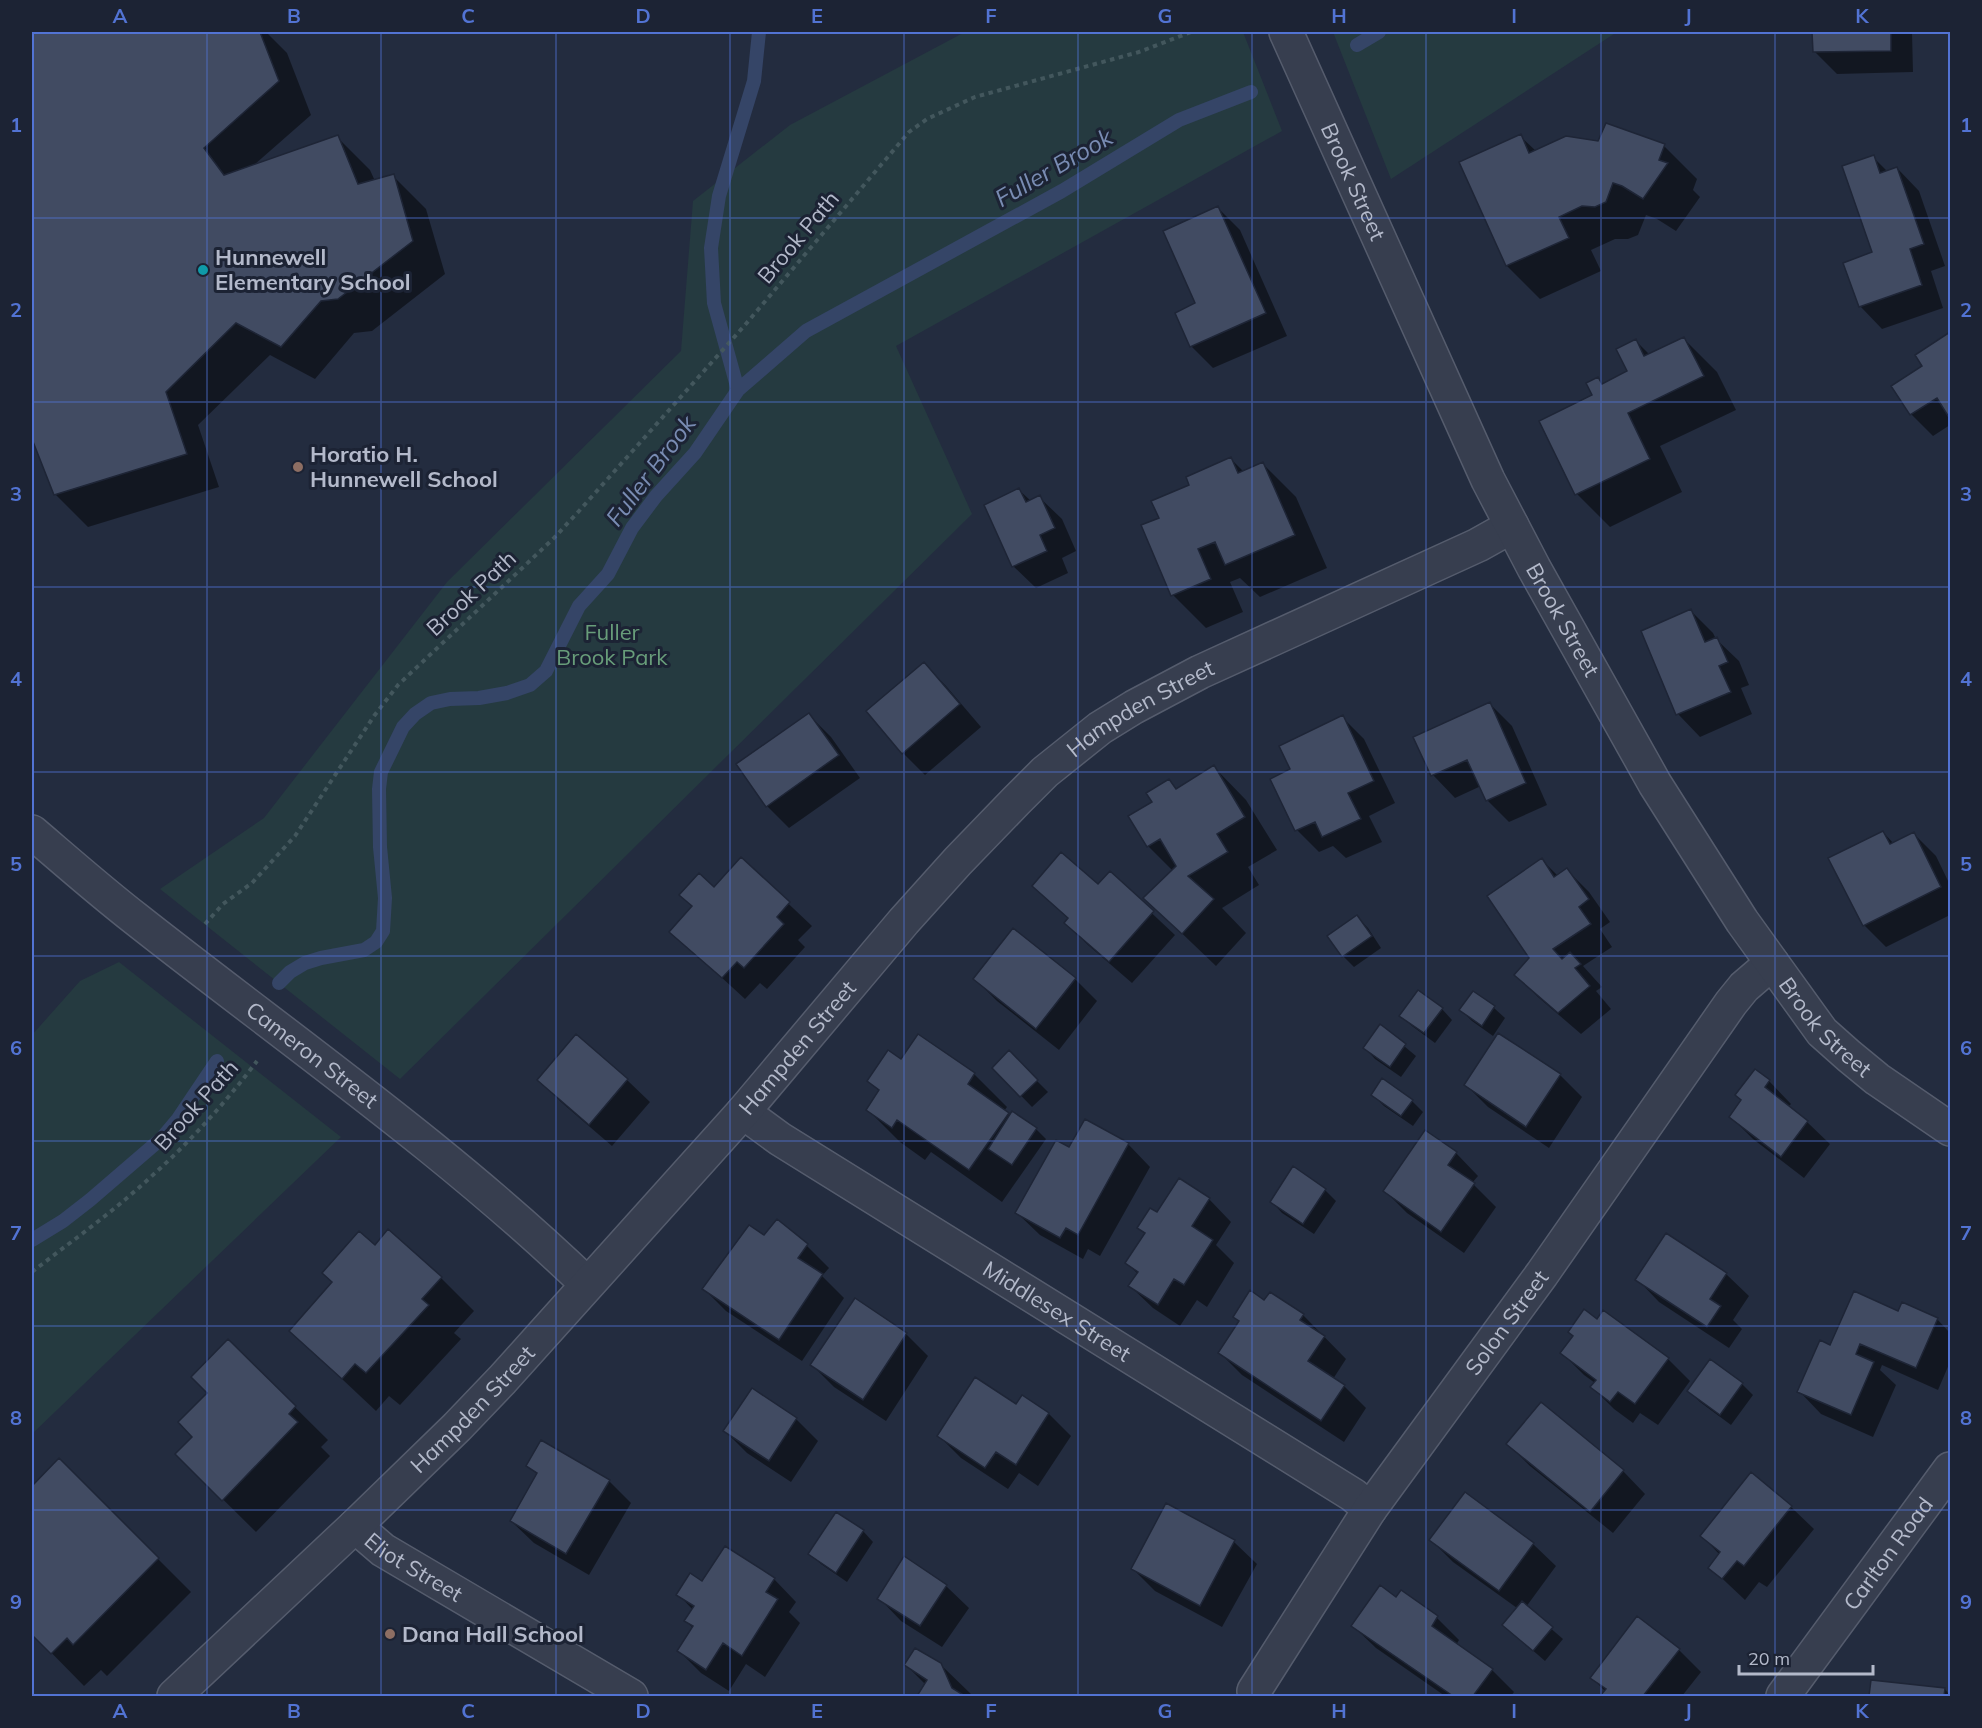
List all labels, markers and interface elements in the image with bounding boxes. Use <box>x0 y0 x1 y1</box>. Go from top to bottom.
text: A <box>113 3 128 28</box>
text: B <box>287 3 301 28</box>
text: C <box>461 3 475 28</box>
text: D <box>635 3 651 28</box>
text: E <box>811 3 823 28</box>
text: F <box>985 3 997 28</box>
text: G <box>1158 3 1172 28</box>
text: H <box>1331 3 1347 28</box>
text: I <box>1511 3 1517 28</box>
text: J <box>1684 3 1692 28</box>
text: K <box>1855 3 1869 28</box>
text: 1 <box>10 112 22 137</box>
text: 1 <box>1960 112 1972 137</box>
street label: Brook Street <box>1315 118 1392 245</box>
water label: Fuller Brook <box>989 121 1118 213</box>
street label: Brook Path <box>751 185 845 289</box>
place label: Hunnewell Elementary School <box>215 243 411 296</box>
marker: Hunnewell Elementary School <box>196 263 210 277</box>
text: 2 <box>10 297 22 322</box>
text: 2 <box>1960 297 1972 322</box>
water label: Fuller Brook <box>599 408 702 532</box>
place label: Horatio H. Hunnewell School <box>310 440 498 493</box>
marker: Horatio H. Hunnewell School <box>291 460 305 474</box>
text: 3 <box>10 481 22 506</box>
text: 3 <box>1960 481 1972 506</box>
street label: Brook Path <box>420 544 522 642</box>
street label: Brook Street <box>1520 558 1606 682</box>
park label: Fuller Brook Park <box>556 618 668 671</box>
street label: Hampden Street <box>1061 653 1218 763</box>
text: 4 <box>10 666 22 691</box>
text: 4 <box>1960 666 1972 691</box>
text: 5 <box>10 851 22 876</box>
text: 5 <box>1960 851 1972 876</box>
street label: Brook Street <box>1773 972 1878 1083</box>
street label: Hampden Street <box>733 975 862 1121</box>
street label: Cameron Street <box>241 995 384 1114</box>
text: 6 <box>10 1035 22 1060</box>
text: 6 <box>1960 1035 1972 1060</box>
street label: Brook Path <box>148 1054 244 1156</box>
text: 7 <box>10 1220 22 1245</box>
text: 7 <box>1960 1220 1972 1245</box>
street label: Middlesex Street <box>978 1255 1136 1368</box>
street label: Solon Street <box>1459 1264 1555 1381</box>
street label: Hampden Street <box>404 1339 541 1479</box>
text: 8 <box>10 1405 22 1430</box>
text: 8 <box>1960 1405 1972 1430</box>
street label: Carlton Road <box>1837 1491 1939 1616</box>
street label: Eliot Street <box>359 1526 468 1608</box>
text: 9 <box>10 1589 22 1614</box>
text: 9 <box>1960 1589 1972 1614</box>
place label: Dana Hall School <box>402 1620 584 1648</box>
marker: Dana Hall School <box>383 1627 397 1641</box>
scale bar <box>1739 1638 1872 1676</box>
text: 20 m <box>1748 1647 1790 1670</box>
text: A <box>113 1698 128 1723</box>
text: B <box>287 1698 301 1723</box>
text: C <box>461 1698 475 1723</box>
text: D <box>635 1698 651 1723</box>
text: E <box>811 1698 823 1723</box>
text: F <box>985 1698 997 1723</box>
text: G <box>1158 1698 1172 1723</box>
text: H <box>1331 1698 1347 1723</box>
text: I <box>1511 1698 1517 1723</box>
text: J <box>1684 1698 1692 1723</box>
text: K <box>1855 1698 1869 1723</box>

